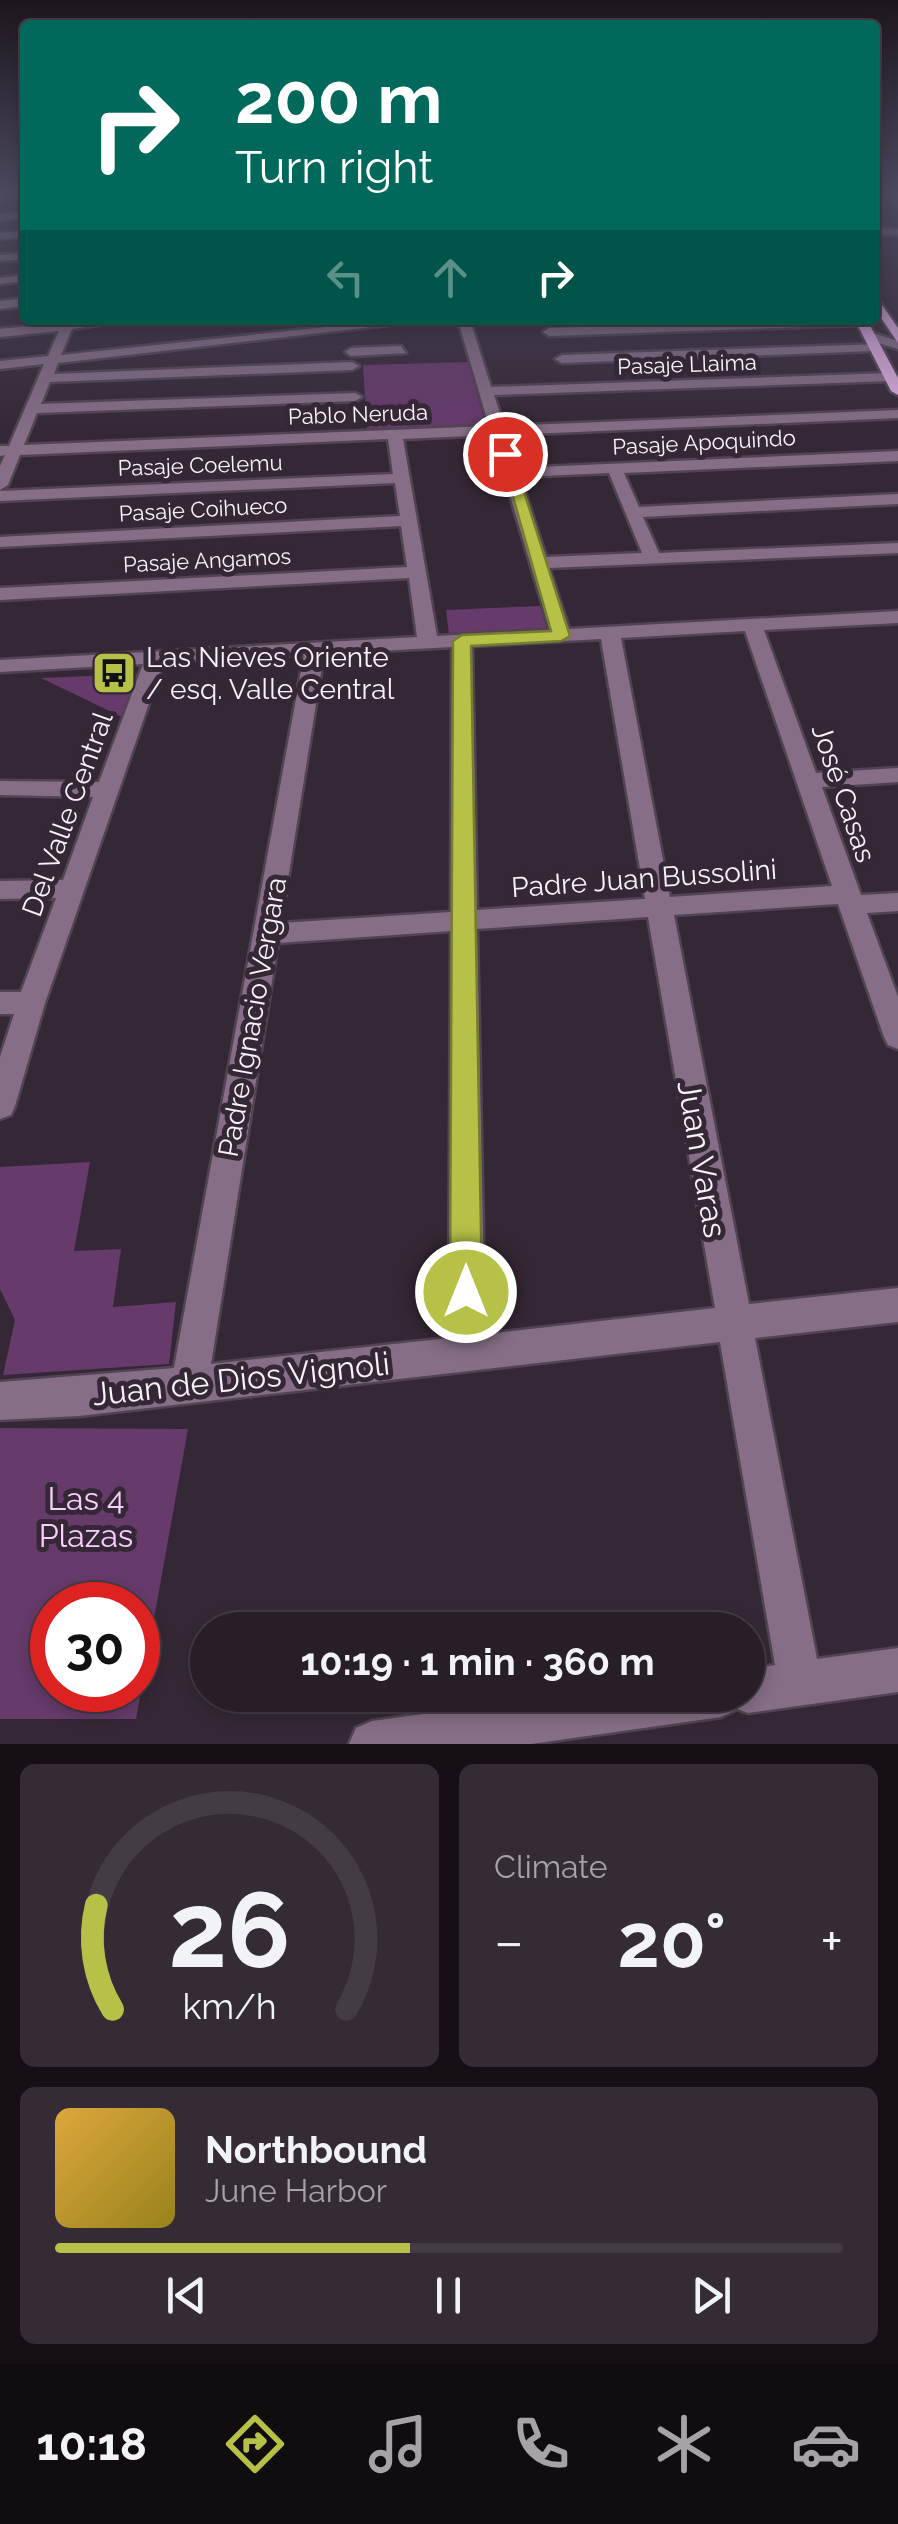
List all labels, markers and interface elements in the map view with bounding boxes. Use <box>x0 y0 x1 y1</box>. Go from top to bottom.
text: 200 m <box>235 57 442 139</box>
icon: right <box>70 60 200 190</box>
text: Turn right <box>235 141 433 194</box>
icon: left <box>318 250 373 305</box>
icon: ahead <box>423 250 478 305</box>
icon: right <box>528 250 583 305</box>
street label: Pasaje Llaima <box>617 349 757 379</box>
street label: Pablo Neruda <box>288 399 428 429</box>
pin <box>463 412 548 497</box>
street label: Pasaje Apoquindo <box>612 424 796 460</box>
icon: arrive <box>478 427 533 482</box>
street label: Pasaje Coelemu <box>117 449 283 481</box>
street label: Pasaje Coihueco <box>118 492 288 526</box>
street label: Pasaje Angamos <box>122 543 292 577</box>
place label: Las Nieves Oriente / esq. Valle Central <box>146 641 395 706</box>
bus stop icon: Las Nieves Oriente / esq. Valle Central <box>91 650 137 696</box>
street label: Del Valle Central <box>15 707 120 921</box>
street label: José Casas <box>805 720 883 867</box>
street label: Padre Juan Bussolini <box>510 853 778 904</box>
street label: Padre Ignacio Vergara <box>212 875 293 1160</box>
street label: Juan Varas <box>670 1077 735 1240</box>
position arrow <box>414 1240 518 1344</box>
street label: Juan de Dios Vignoli <box>91 1344 391 1413</box>
park label: Las 4 Plazas <box>39 1480 133 1554</box>
speed limit sign: 30 <box>30 1582 160 1712</box>
text: 10:19 · 1 min · 360 m <box>300 1639 655 1684</box>
text: Climate <box>494 1848 608 1885</box>
text: 26 <box>169 1869 290 1991</box>
text: 20° <box>618 1896 726 1985</box>
text: − <box>494 1909 524 1974</box>
text: + <box>820 1909 843 1974</box>
text: km/h <box>182 1985 277 2027</box>
text: Northbound <box>205 2127 427 2172</box>
text: June Harbor <box>205 2172 387 2209</box>
icon: previous <box>159 2268 214 2323</box>
icon: pause <box>421 2268 476 2323</box>
icon: next <box>684 2268 739 2323</box>
icon: directions <box>220 2409 290 2479</box>
icon: music <box>363 2409 433 2479</box>
icon: phone <box>506 2409 576 2479</box>
icon: climate <box>649 2409 719 2479</box>
icon: car <box>791 2409 861 2479</box>
text: 10:18 <box>36 2418 147 2471</box>

